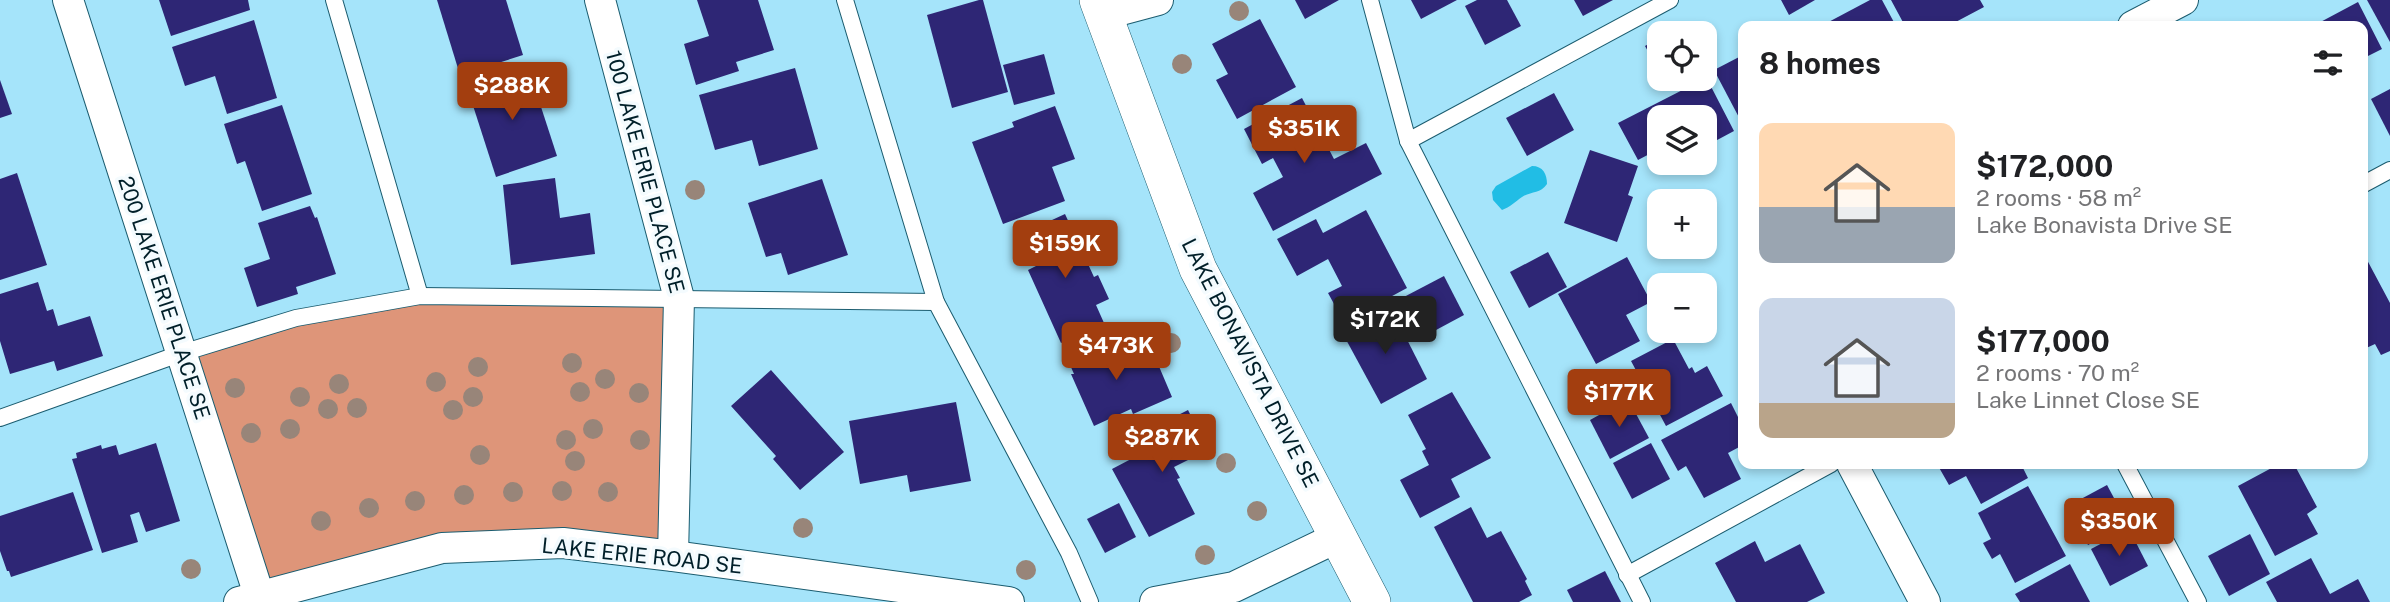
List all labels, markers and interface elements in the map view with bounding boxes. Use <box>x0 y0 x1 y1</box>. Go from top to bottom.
map controls <box>1647 21 1717 343</box>
button: locate <box>1647 21 1717 91</box>
icon: filters <box>2309 44 2347 82</box>
text: 8 homes <box>1759 45 1881 81</box>
street label: 100 LAKE ERIE PLACE SE <box>601 48 690 296</box>
pin: $288K <box>463 62 561 122</box>
text: $288K <box>473 71 551 98</box>
button: layers <box>1647 105 1717 175</box>
pin: $351K <box>1255 106 1353 165</box>
text: $351K <box>1268 114 1340 141</box>
text: $172,000 <box>1976 148 2113 184</box>
icon: home <box>1815 151 1899 235</box>
street label: 200 LAKE ERIE PLACE SE <box>113 173 216 423</box>
text: 2 rooms · 58 m² <box>1976 184 2141 211</box>
button: + <box>1647 189 1717 259</box>
text: Lake Bonavista Drive SE <box>1976 211 2232 238</box>
pin: $159K <box>1016 220 1114 280</box>
text: $159K <box>1029 229 1101 256</box>
street label: LAKE BONAVISTA DRIVE SE <box>1177 234 1324 491</box>
button: − <box>1647 273 1717 343</box>
pin: $172K <box>1336 296 1434 356</box>
text: $172K <box>1349 305 1421 332</box>
pin: $473K <box>1067 322 1165 382</box>
text: $177,000 <box>1976 323 2110 359</box>
icon: home <box>1815 326 1899 410</box>
text: $473K <box>1078 331 1154 358</box>
text: 2 rooms · 70 m² <box>1976 359 2139 386</box>
pin: $177K <box>1570 370 1668 429</box>
text: $177K <box>1584 378 1654 405</box>
text: Lake Linnet Close SE <box>1976 386 2200 413</box>
pin: $287K <box>1113 414 1211 474</box>
text: $287K <box>1124 423 1200 450</box>
pin: $350K <box>2070 498 2168 558</box>
text: $350K <box>2080 507 2158 534</box>
street label: LAKE ERIE ROAD SE <box>541 533 744 578</box>

